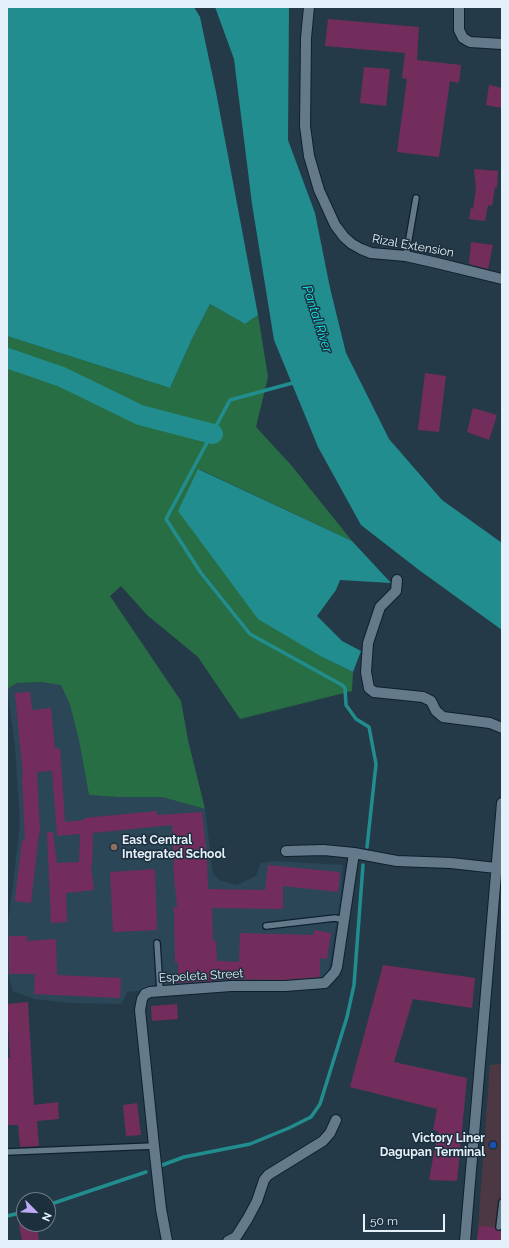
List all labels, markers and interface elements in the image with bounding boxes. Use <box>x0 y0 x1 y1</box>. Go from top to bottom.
street label: Rizal Extension <box>371 232 455 260</box>
water label: Pantal River <box>299 283 335 355</box>
place label: East Central Integrated School <box>122 833 225 861</box>
marker: East Central Integrated School <box>109 842 119 852</box>
street label: Espeleta Street <box>158 967 244 985</box>
place label: Victory Liner Dagupan Terminal <box>380 1131 485 1159</box>
marker: Victory Liner Dagupan Terminal <box>488 1140 498 1150</box>
north arrow <box>16 1192 56 1232</box>
scale bar <box>365 1206 447 1232</box>
text: N <box>39 1210 54 1223</box>
text: 50 m <box>370 1214 398 1228</box>

